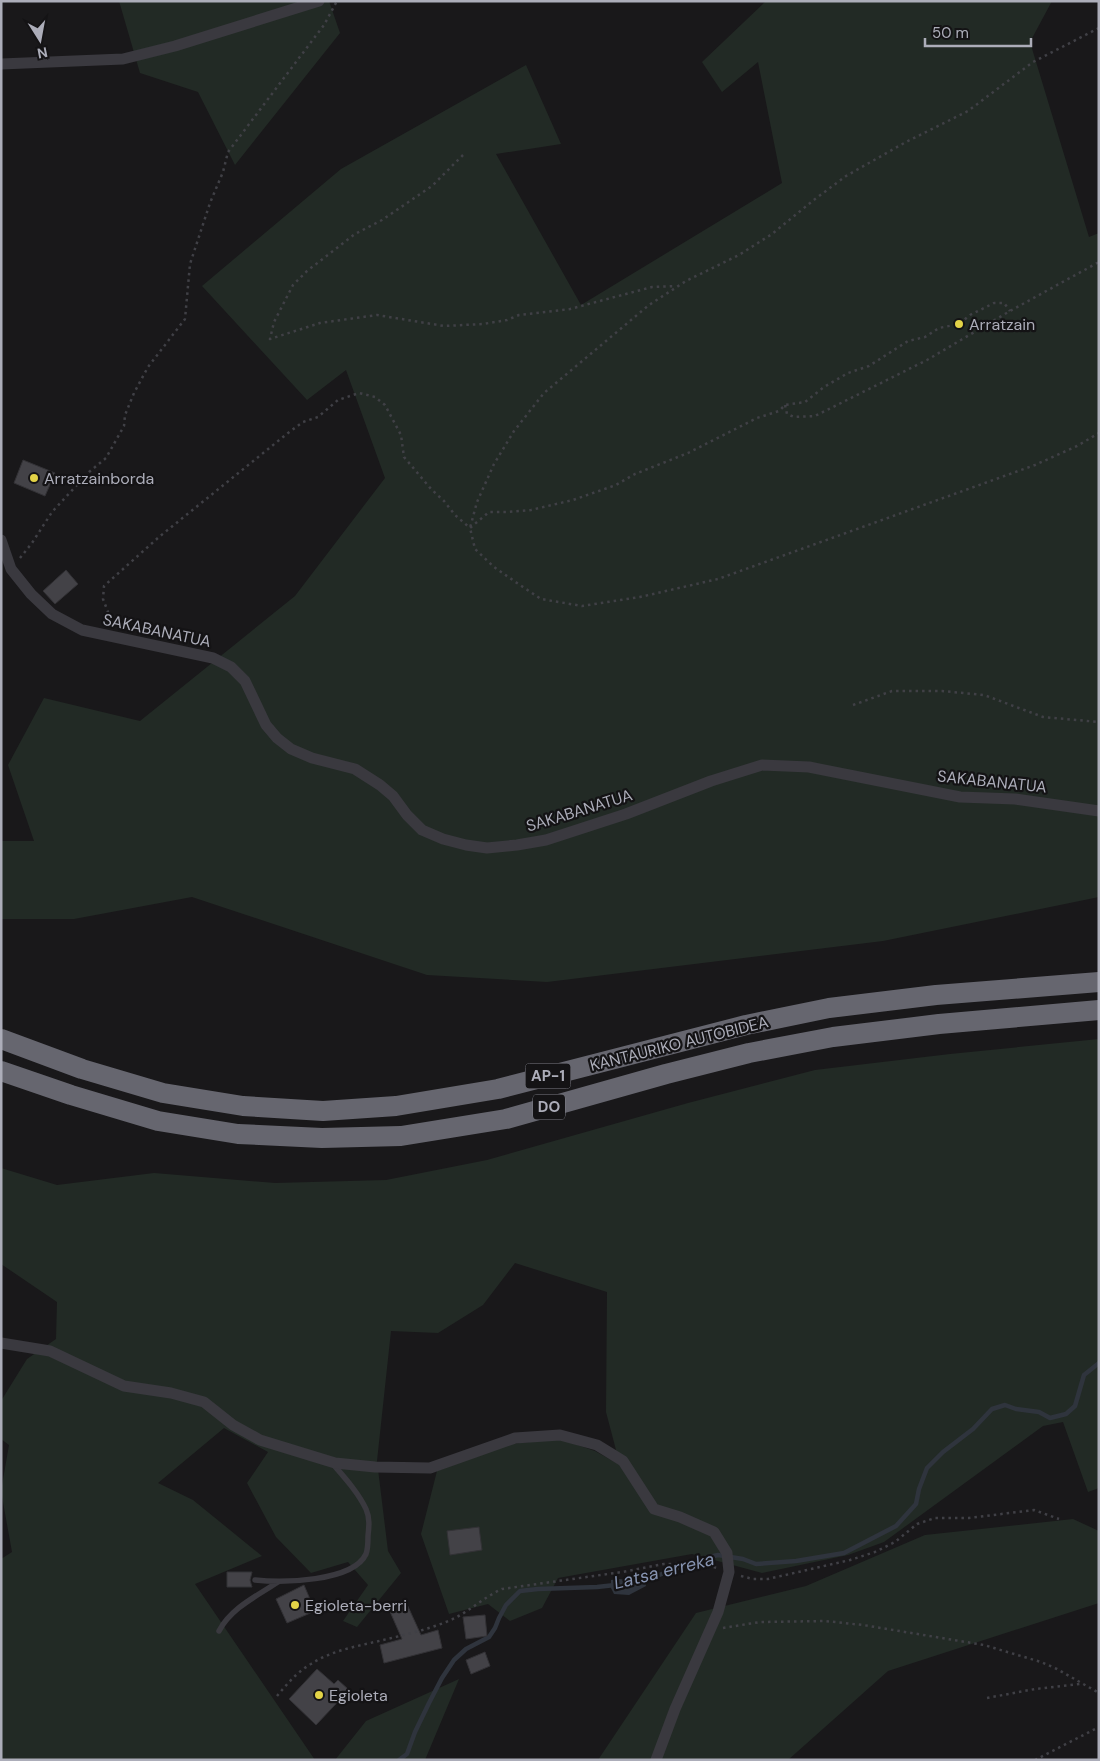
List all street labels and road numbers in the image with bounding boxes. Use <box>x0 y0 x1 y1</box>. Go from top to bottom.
street label: SAKABANATUA <box>101 609 213 652</box>
street label: SAKABANATUA <box>936 765 1048 798</box>
street label: SAKABANATUA <box>523 784 635 837</box>
street label: KANTAURIKO AUTOBIDEA <box>588 1011 771 1076</box>
road number: AP-1 <box>526 1064 570 1088</box>
road number: DO <box>533 1094 565 1120</box>

